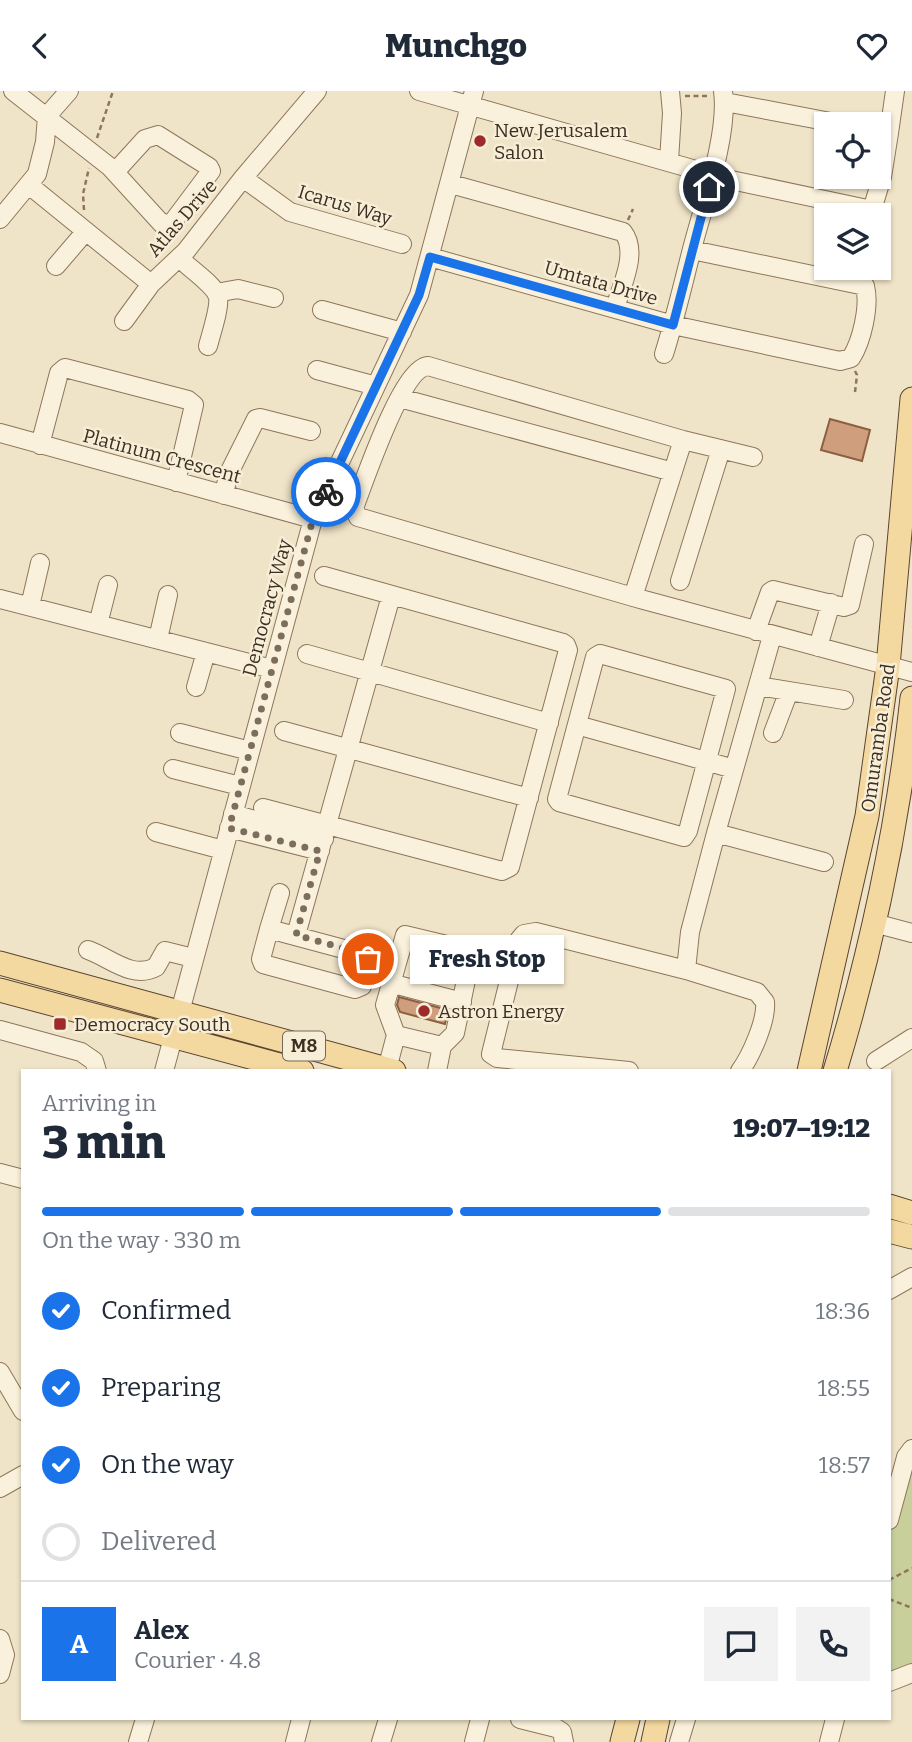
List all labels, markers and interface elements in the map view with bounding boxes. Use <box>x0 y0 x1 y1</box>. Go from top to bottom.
icon: back <box>21 27 59 65</box>
text: Munchgo <box>385 27 527 65</box>
icon: heart <box>853 27 891 65</box>
map controls <box>814 112 891 280</box>
button: locate <box>814 112 891 189</box>
place label: New Jerusalem Salon <box>494 119 628 164</box>
marker: New Jerusalem Salon <box>472 133 488 149</box>
pin <box>679 157 739 217</box>
icon: home <box>690 168 728 206</box>
street label: Atlas Drive <box>142 175 222 261</box>
street label: Icarus Way <box>295 180 396 230</box>
button: layers <box>814 203 891 280</box>
street label: Umtata Drive <box>542 256 660 310</box>
street label: Platinum Crescent <box>80 424 244 488</box>
courier <box>291 457 361 527</box>
icon: bike <box>307 473 345 511</box>
street label: Democracy Way <box>238 536 297 679</box>
street label: Omuramba Road <box>856 662 900 814</box>
pin <box>338 929 398 989</box>
callout: Fresh Stop <box>410 935 564 983</box>
icon: bag <box>349 940 387 978</box>
text: Fresh Stop <box>429 945 545 973</box>
place label: Astron Energy <box>438 1000 565 1023</box>
marker: Astron Energy <box>416 1003 432 1019</box>
place label: Democracy South <box>74 1013 230 1036</box>
marker: Democracy South <box>52 1016 68 1032</box>
road number: M8 <box>283 1031 325 1061</box>
text: Arriving in <box>42 1089 156 1117</box>
text: 19:07–19:12 <box>733 1113 870 1144</box>
text: 3 min <box>42 1115 165 1170</box>
text: On the way · 330 m <box>42 1226 241 1254</box>
icon: check <box>42 1292 80 1330</box>
text: Confirmed <box>101 1295 231 1326</box>
text: 18:36 <box>815 1297 870 1325</box>
icon: check <box>42 1369 80 1407</box>
text: Preparing <box>101 1372 221 1403</box>
text: 18:55 <box>817 1374 870 1402</box>
icon: check <box>42 1446 80 1484</box>
text: On the way <box>101 1449 234 1480</box>
text: 18:57 <box>819 1451 870 1479</box>
text: Delivered <box>101 1526 216 1557</box>
button: chat <box>704 1607 778 1681</box>
button: phone <box>796 1607 870 1681</box>
text: Alex <box>134 1615 189 1646</box>
text: A <box>70 1629 88 1660</box>
text: Courier · 4.8 <box>134 1646 261 1674</box>

